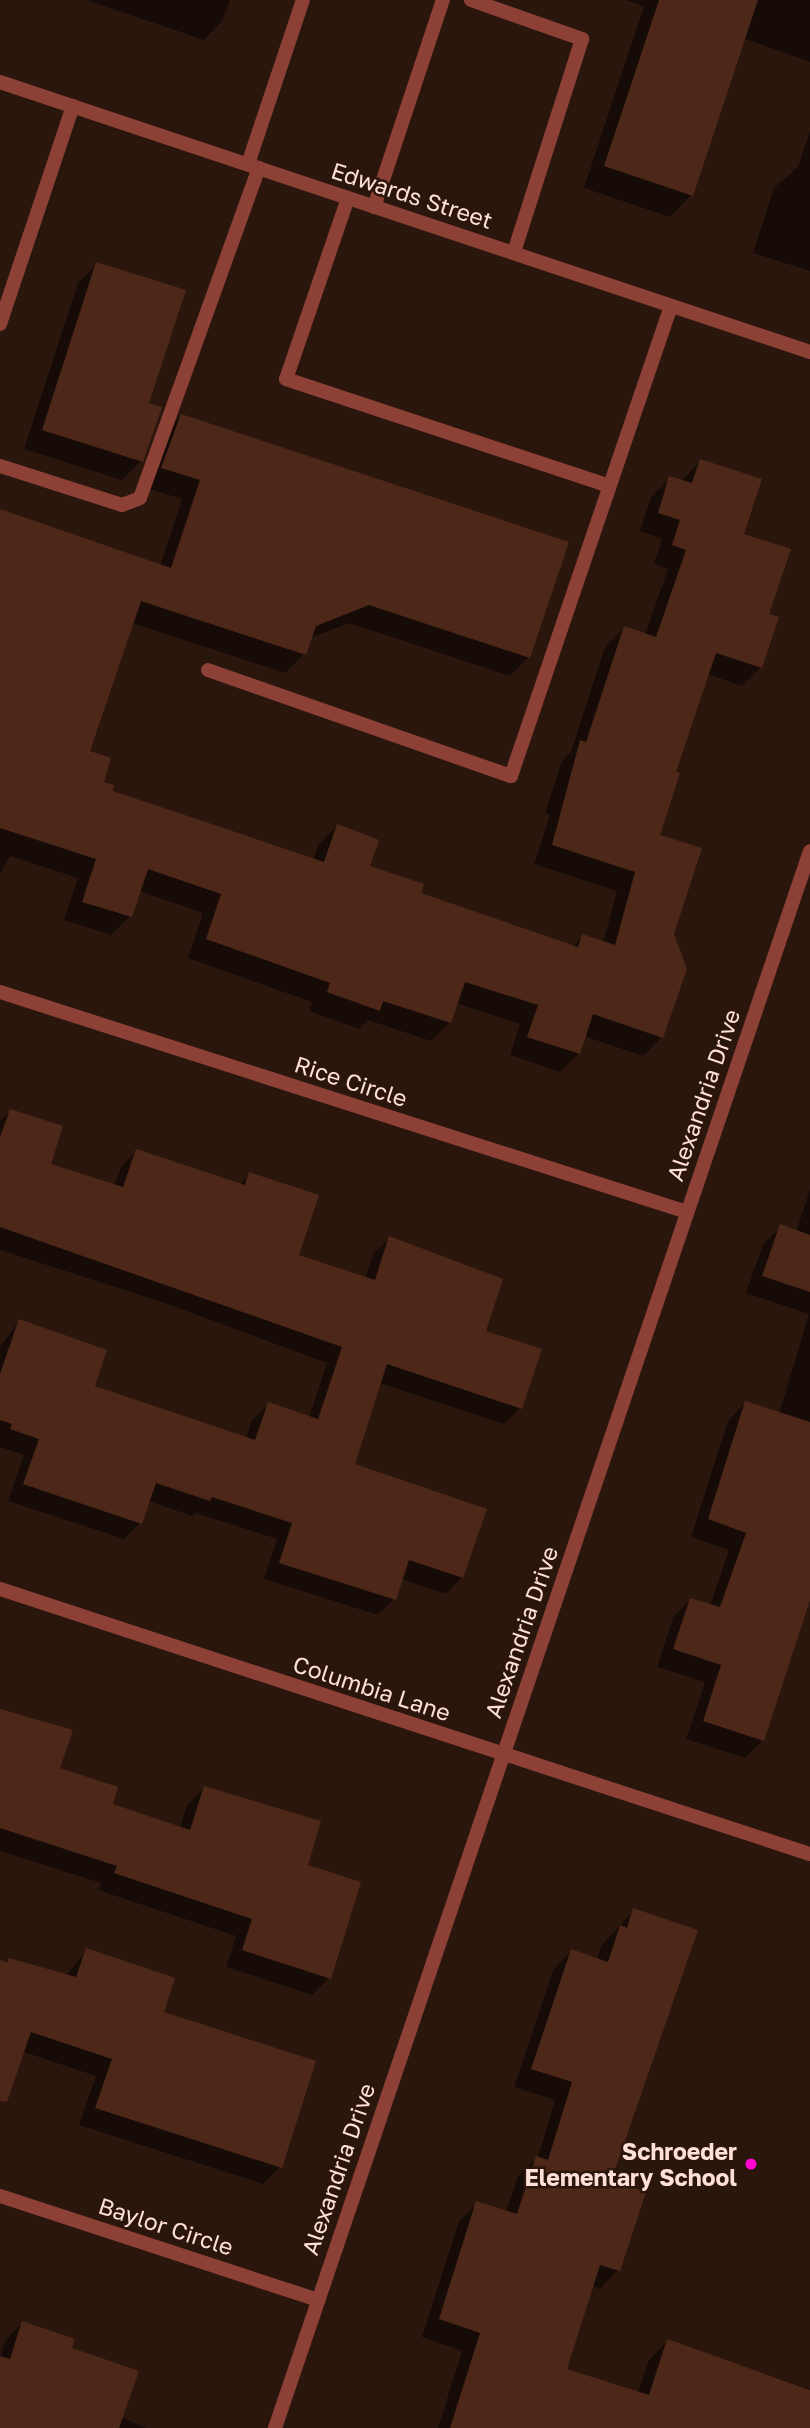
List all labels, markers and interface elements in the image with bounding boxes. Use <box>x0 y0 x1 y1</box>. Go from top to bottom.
street label: Edwards Street <box>328 156 496 234</box>
street label: Alexandria Drive <box>661 1006 745 1184</box>
street label: Rice Circle <box>291 1050 411 1112</box>
street label: Alexandria Drive <box>479 1543 563 1721</box>
street label: Columbia Lane <box>290 1650 454 1726</box>
street label: Alexandria Drive <box>296 2080 380 2258</box>
place label: Schroeder Elementary School <box>524 2137 737 2191</box>
marker: Schroeder Elementary School <box>743 2156 759 2172</box>
street label: Baylor Circle <box>95 2191 237 2261</box>

